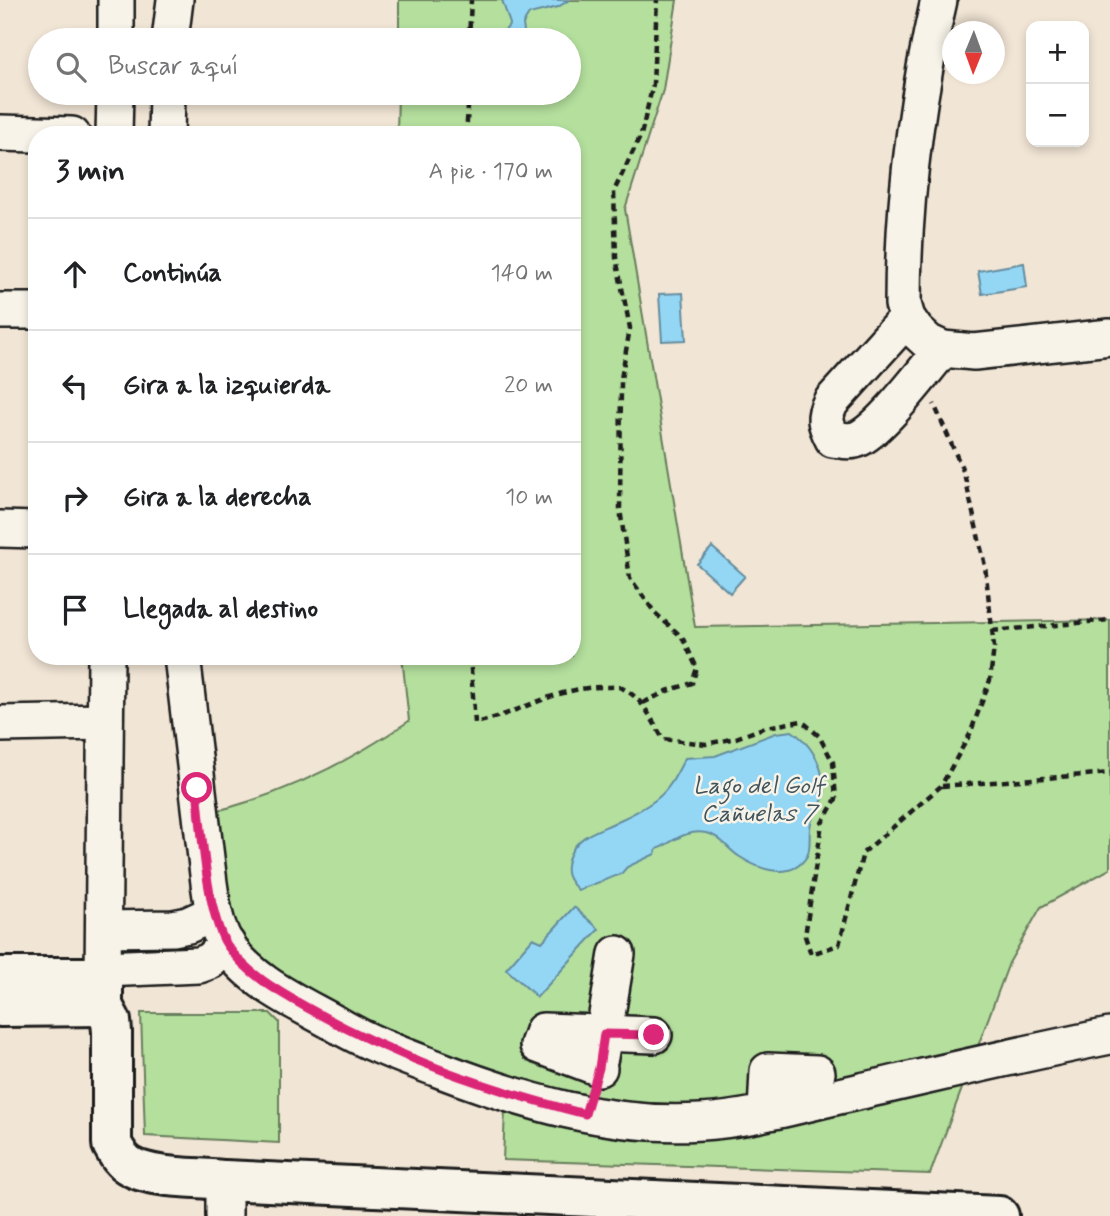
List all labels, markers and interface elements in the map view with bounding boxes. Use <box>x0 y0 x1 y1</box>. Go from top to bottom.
north arrow <box>942 21 1005 84</box>
map controls <box>1026 21 1089 147</box>
button: + <box>1026 21 1089 84</box>
search box <box>28 28 581 105</box>
icon: search <box>52 48 90 86</box>
text: Buscar aquí <box>108 50 239 84</box>
button: − <box>1026 84 1089 147</box>
text: 3 min <box>56 152 125 191</box>
text: A pie · 170 m <box>428 157 553 187</box>
icon: ahead <box>56 255 94 293</box>
text: Continúa <box>123 257 222 291</box>
text: 140 m <box>490 259 553 289</box>
icon: left <box>56 367 94 405</box>
text: Gira a la izquierda <box>123 369 330 403</box>
text: 20 m <box>504 371 553 401</box>
icon: right <box>56 479 94 517</box>
text: Gira a la derecha <box>123 481 312 515</box>
text: 10 m <box>505 483 553 513</box>
icon: arrive <box>56 591 94 629</box>
text: Llegada al destino <box>123 593 318 627</box>
water label: Lago del Golf Cañuelas 7 <box>693 771 828 830</box>
route start <box>181 772 212 803</box>
route end <box>638 1019 669 1050</box>

